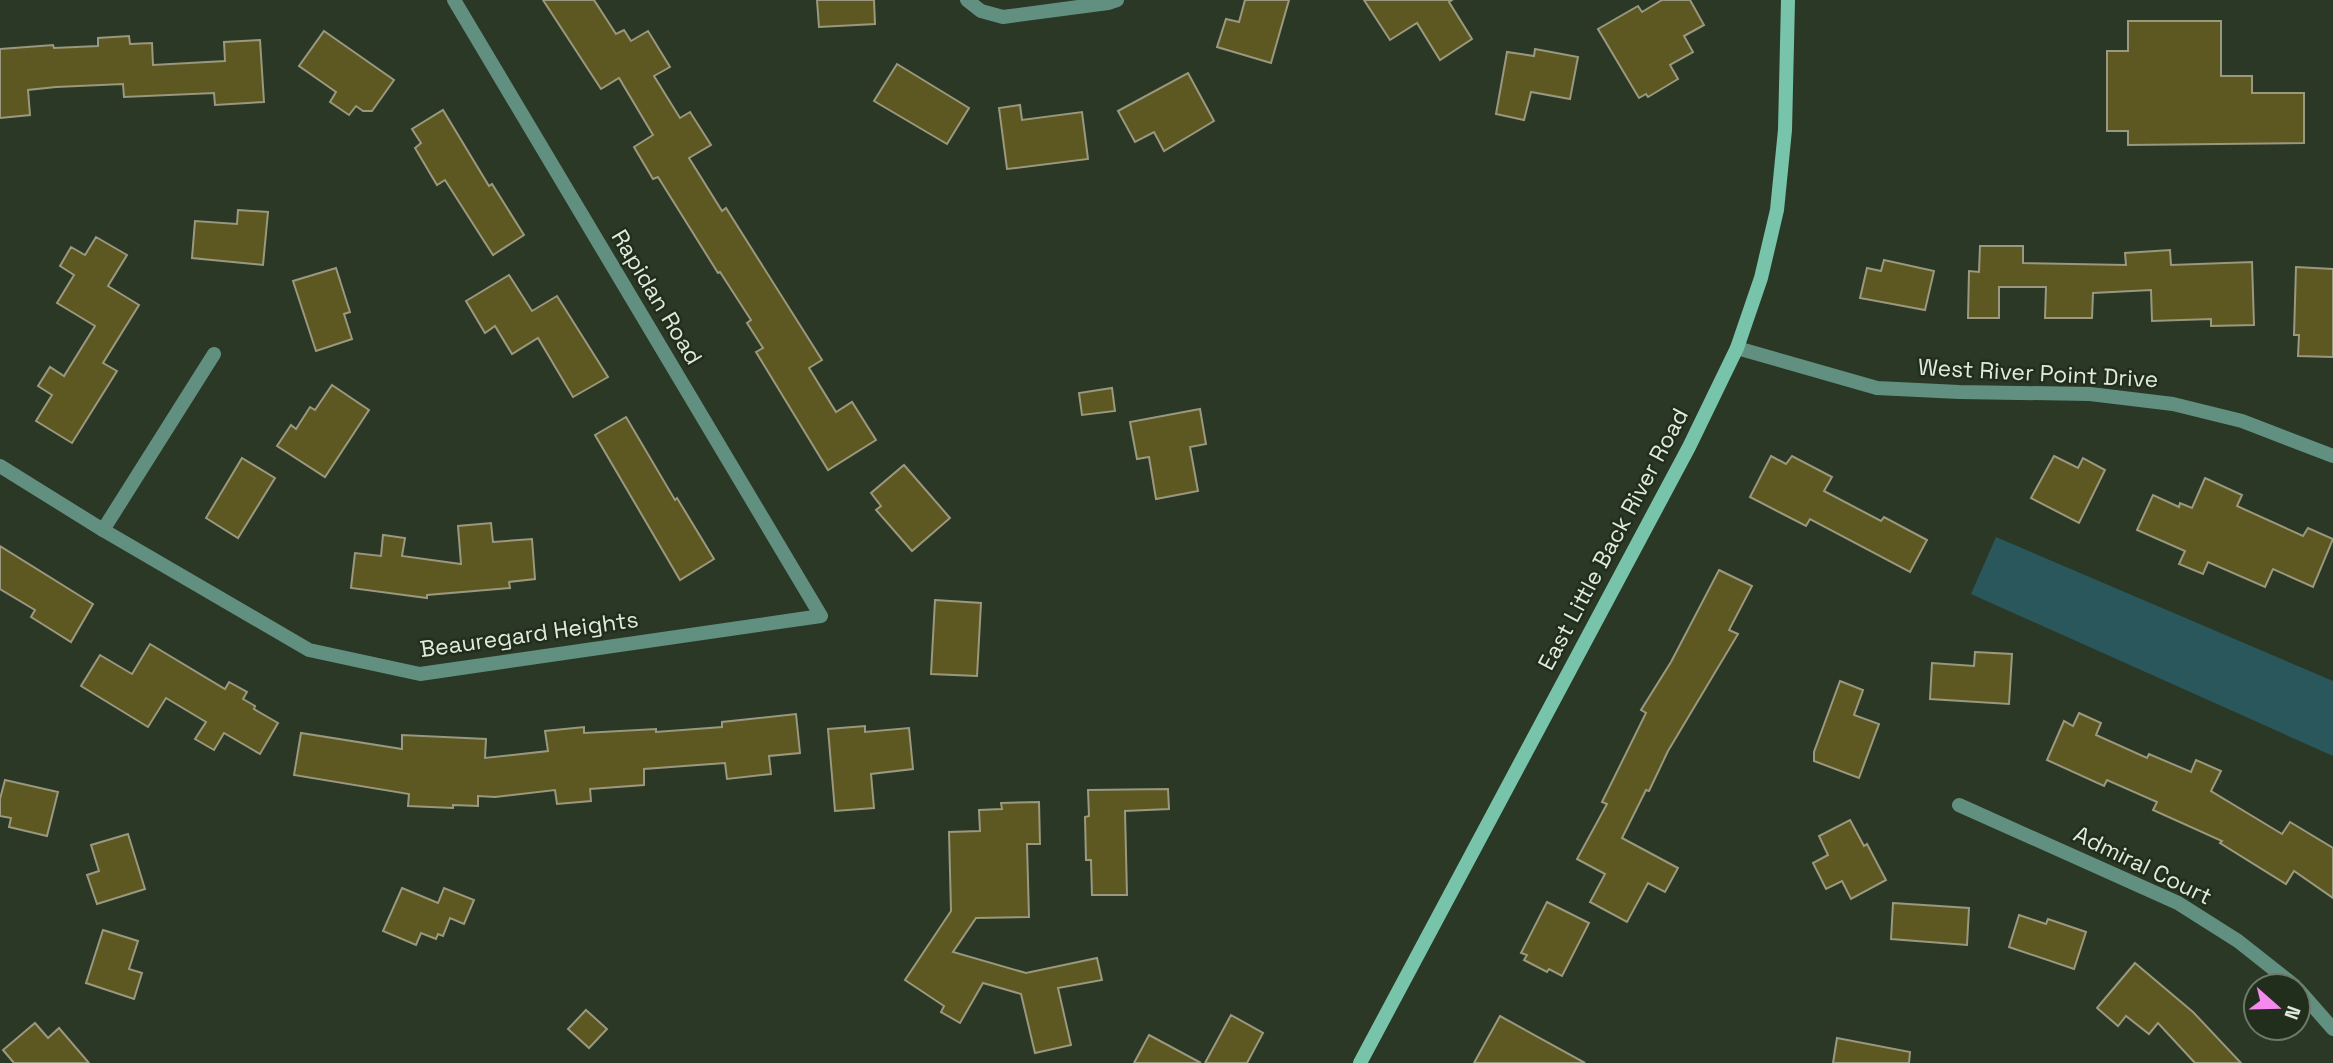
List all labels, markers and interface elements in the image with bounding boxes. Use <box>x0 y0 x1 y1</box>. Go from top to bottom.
street label: Rapidan Road <box>605 224 709 370</box>
street label: West River Point Drive <box>1917 352 2159 394</box>
street label: East Little Back River Road <box>1531 403 1695 675</box>
street label: Beauregard Heights <box>418 604 640 664</box>
street label: Admiral Court <box>2069 819 2217 911</box>
north arrow <box>2242 972 2312 1042</box>
text: N <box>2279 1002 2306 1023</box>

